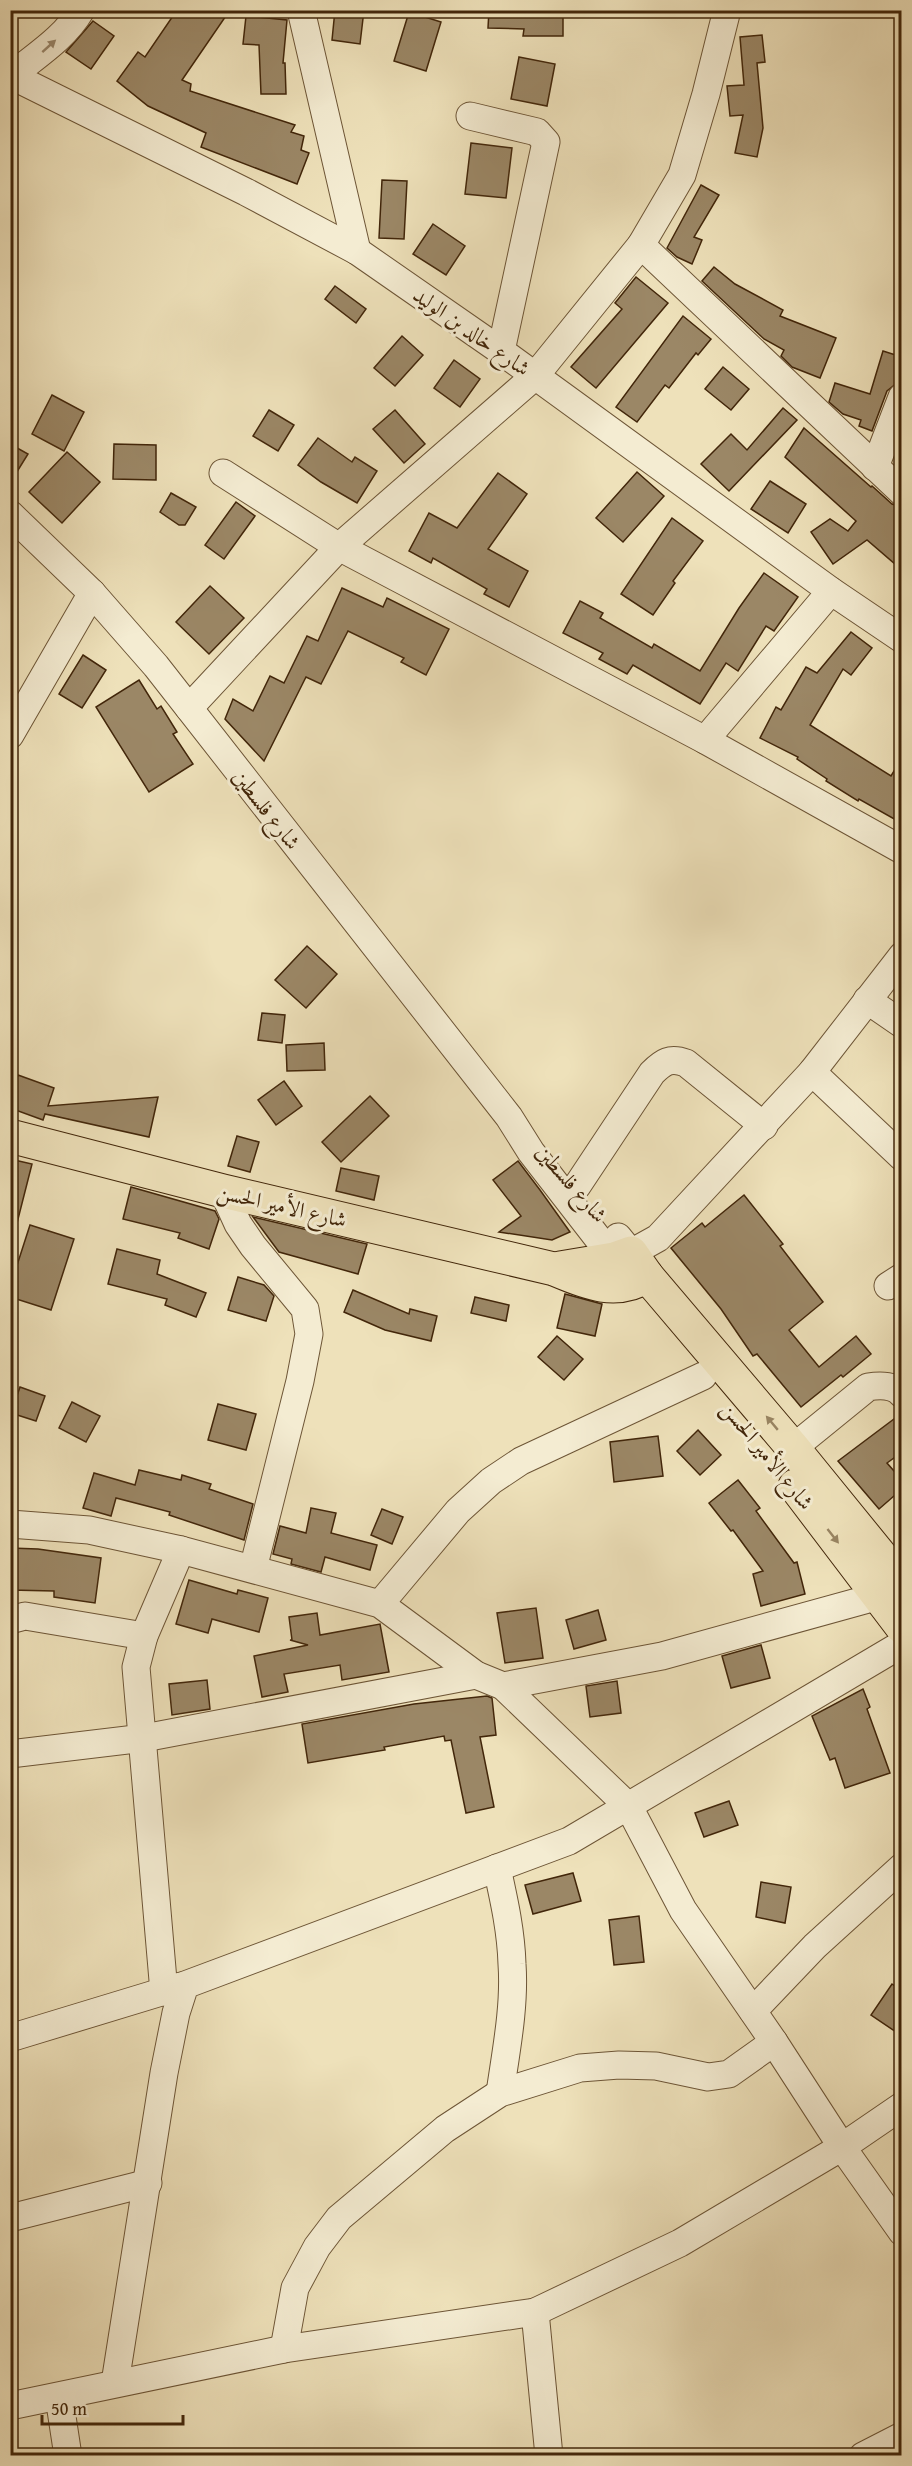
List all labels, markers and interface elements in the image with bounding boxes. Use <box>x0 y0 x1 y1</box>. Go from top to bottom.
one-way arrow <box>41 40 56 53</box>
street label: شارع خالد بن الوليد <box>405 279 537 386</box>
street label: شارع فلسطين <box>223 762 309 858</box>
street label: شارع فلسطين <box>526 1137 615 1231</box>
street label: شارع الأمير الحسن <box>213 1175 350 1238</box>
street label: شارع الأمير الحسن <box>712 1394 822 1518</box>
one-way arrow <box>765 1415 778 1431</box>
one-way arrow <box>827 1527 839 1543</box>
scale bar <box>42 2388 183 2426</box>
text: 50 m <box>51 2395 87 2422</box>

